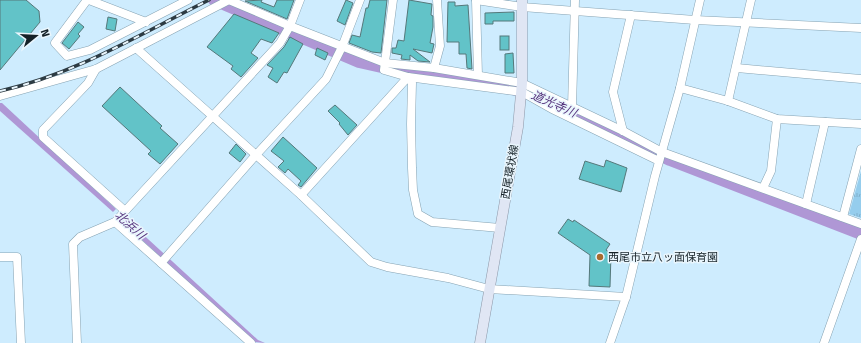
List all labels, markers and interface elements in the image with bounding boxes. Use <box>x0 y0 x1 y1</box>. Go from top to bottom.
north arrow <box>16 16 56 56</box>
text: N <box>38 28 52 39</box>
water label: 道光寺川 <box>529 88 581 121</box>
street label: 西尾環状線 <box>499 144 521 200</box>
water label: 北浜川 <box>112 208 150 244</box>
place label: 西尾市立八ッ面保育園 <box>608 251 718 264</box>
marker: 西尾市立八ッ面保育園 <box>595 252 605 262</box>

